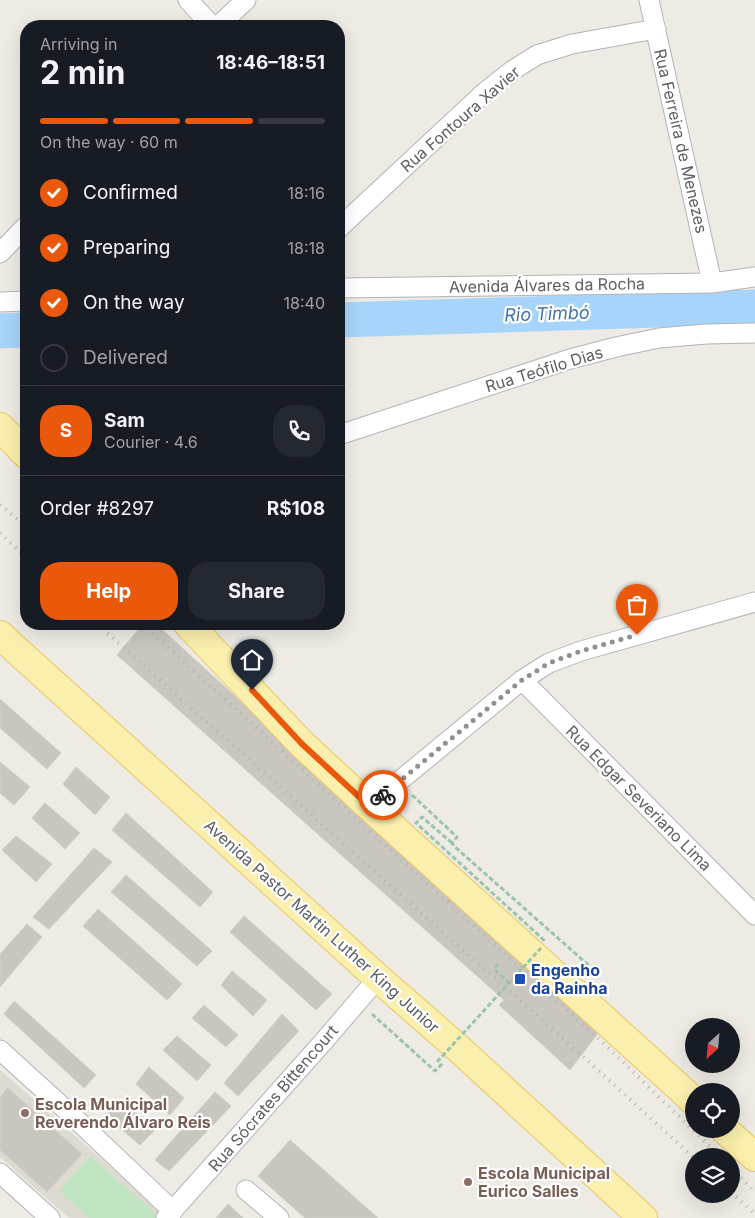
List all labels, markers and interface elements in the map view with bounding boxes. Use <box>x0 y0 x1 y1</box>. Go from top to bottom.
text: Arriving in <box>40 34 117 54</box>
street label: Rua Ferreira de Menezes <box>650 47 712 235</box>
text: 18:46–18:51 <box>216 51 325 74</box>
text: 2 min <box>40 53 126 92</box>
street label: Rua Fontoura Xavier <box>396 62 524 176</box>
text: On the way · 60 m <box>40 132 178 152</box>
icon: check <box>40 179 68 207</box>
text: Confirmed <box>83 181 178 204</box>
text: 18:16 <box>288 183 325 203</box>
icon: check <box>40 234 68 262</box>
text: Preparing <box>83 236 170 259</box>
text: 18:18 <box>288 238 325 258</box>
street label: Avenida Álvares da Rocha <box>449 273 645 297</box>
icon: check <box>40 289 68 317</box>
text: On the way <box>83 291 185 314</box>
text: 18:40 <box>284 293 325 313</box>
water label: Rio Timbó <box>504 302 590 325</box>
street label: Rua Teófilo Dias <box>483 342 605 396</box>
text: Delivered <box>83 346 168 369</box>
button: phone <box>273 405 325 457</box>
text: Sam <box>104 409 145 432</box>
text: S <box>60 419 72 442</box>
text: Courier · 4.6 <box>104 432 198 452</box>
text: Order #8297 <box>40 497 154 520</box>
text: R$108 <box>267 497 325 520</box>
button: Help <box>40 562 178 620</box>
button: Share <box>188 562 325 620</box>
pin <box>616 584 658 635</box>
icon: bag <box>623 591 651 619</box>
pin <box>231 639 273 690</box>
icon: home <box>238 646 266 674</box>
street label: Rua Edgar Severiano Lima <box>562 721 716 875</box>
courier <box>358 770 408 820</box>
icon: bike <box>369 781 397 809</box>
street label: Avenida Pastor Martin Luther King Junior <box>200 815 444 1037</box>
place label: Engenho da Rainha <box>531 960 607 998</box>
marker: Engenho da Rainha <box>513 972 527 986</box>
north arrow <box>685 1018 740 1072</box>
map controls <box>685 1018 740 1203</box>
street label: Rua Sócrates Bittencourt <box>204 1021 342 1175</box>
button: locate <box>685 1083 740 1138</box>
place label: Escola Municipal Reverendo Álvaro Reis <box>35 1094 211 1132</box>
marker: Escola Municipal Reverendo Álvaro Reis <box>19 1107 31 1119</box>
button: layers <box>685 1148 740 1203</box>
place label: Escola Municipal Eurico Salles <box>478 1163 610 1201</box>
marker: Escola Municipal Eurico Salles <box>462 1176 474 1188</box>

